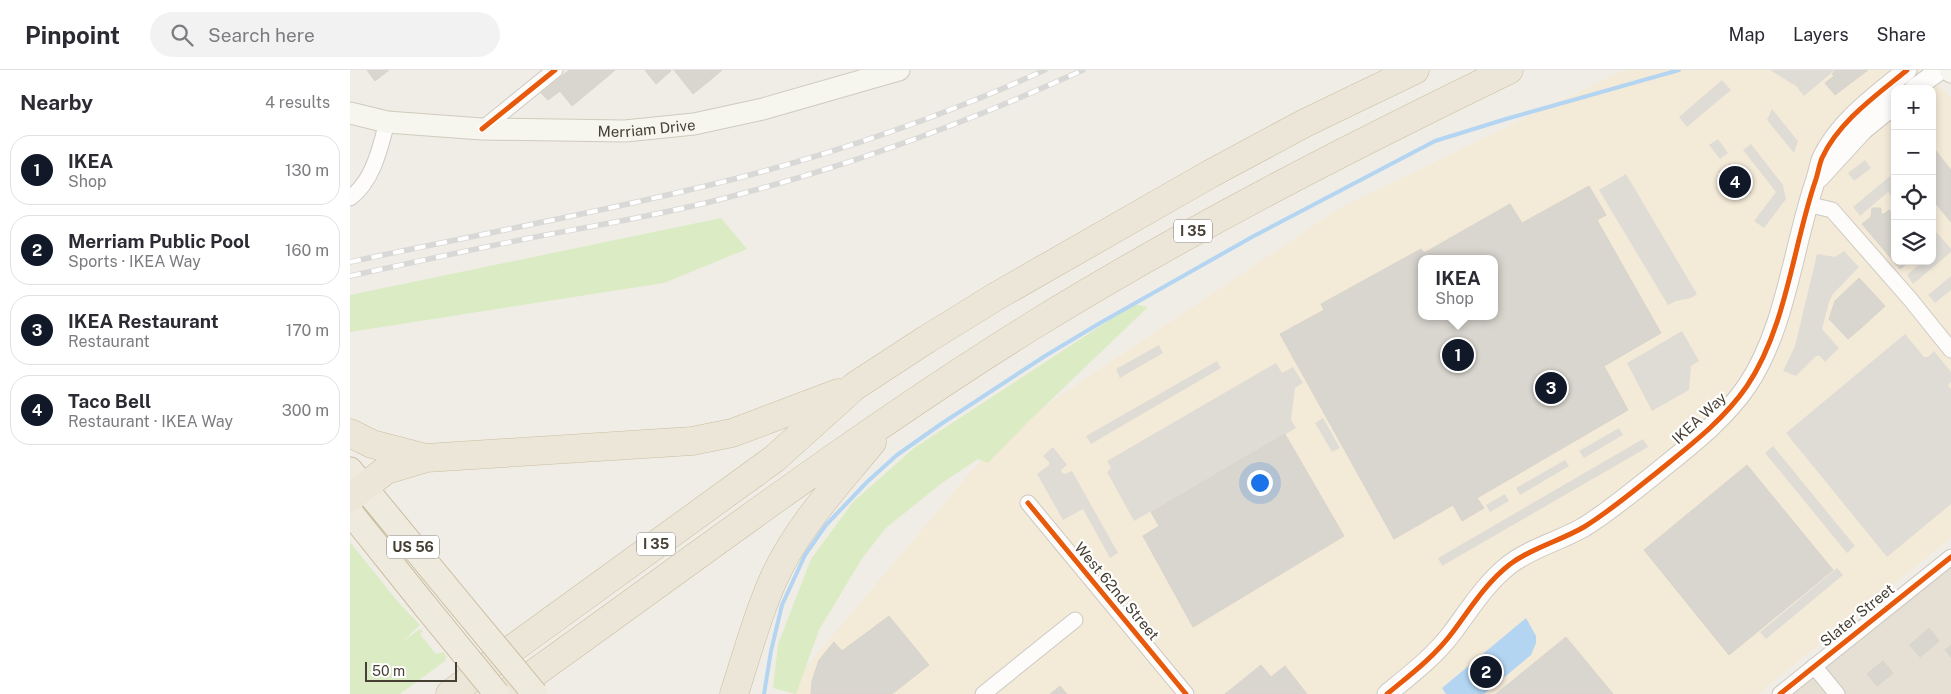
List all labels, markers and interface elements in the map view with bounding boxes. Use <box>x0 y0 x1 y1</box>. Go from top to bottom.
search box <box>150 12 500 57</box>
text: Pinpoint <box>25 21 120 49</box>
icon: search <box>168 21 196 49</box>
text: Search here <box>208 24 315 46</box>
text: Map <box>1729 24 1765 45</box>
text: Layers <box>1793 24 1849 45</box>
text: Share <box>1877 24 1926 45</box>
map controls <box>1891 85 1936 265</box>
button: + <box>1891 85 1936 130</box>
text: Nearby <box>20 90 93 115</box>
text: 4 results <box>265 93 330 112</box>
street label: Merriam Drive <box>598 115 696 140</box>
button: − <box>1891 130 1936 175</box>
text: IKEA <box>68 150 113 172</box>
text: 1 <box>34 161 40 180</box>
text: 130 m <box>285 161 329 180</box>
pin: 4 <box>1719 163 1751 201</box>
text: Shop <box>68 172 107 191</box>
button: locate <box>1891 175 1936 220</box>
road number: I 35 <box>1174 220 1212 242</box>
button: layers <box>1891 220 1936 265</box>
text: Merriam Public Pool <box>68 230 250 252</box>
text: 2 <box>32 241 42 260</box>
text: 160 m <box>285 241 329 260</box>
text: Sports · IKEA Way <box>68 252 201 271</box>
popup <box>1418 255 1498 320</box>
text: IKEA <box>1435 267 1481 289</box>
text: Shop <box>1435 289 1474 308</box>
text: IKEA Restaurant <box>68 310 219 332</box>
text: 3 <box>32 321 42 340</box>
text: 170 m <box>286 321 329 340</box>
text: Restaurant <box>68 332 150 351</box>
pin: 1 <box>1442 336 1474 374</box>
pin: 3 <box>1535 369 1567 407</box>
street label: IKEA Way <box>1669 389 1729 447</box>
text: Taco Bell <box>68 390 151 412</box>
text: 4 <box>32 401 42 420</box>
text: 300 m <box>282 401 329 420</box>
text: Restaurant · IKEA Way <box>68 412 233 431</box>
your location <box>1247 470 1273 496</box>
road number: I 35 <box>637 532 675 556</box>
road number: US 56 <box>387 536 439 558</box>
street label: West 62nd Street <box>1071 539 1163 643</box>
street label: Slater Street <box>1817 580 1897 650</box>
pin: 2 <box>1470 653 1502 691</box>
scale bar <box>365 659 458 682</box>
text: 50 m <box>372 663 405 679</box>

